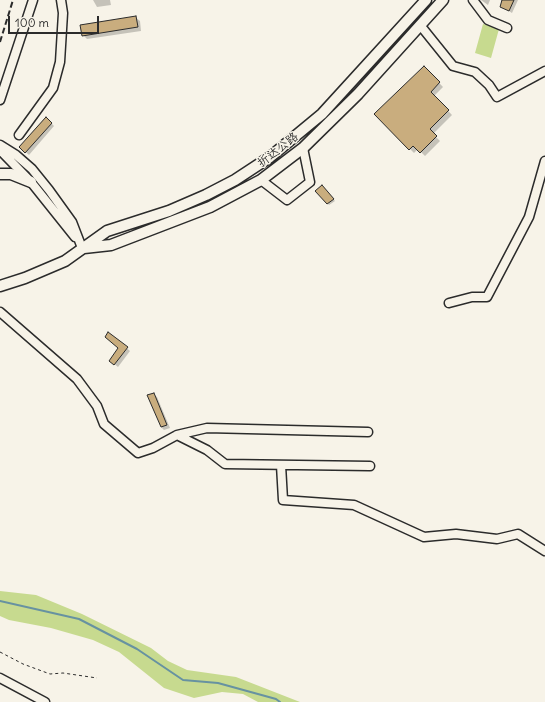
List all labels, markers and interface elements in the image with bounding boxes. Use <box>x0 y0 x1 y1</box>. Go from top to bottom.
scale bar <box>10 8 101 34</box>
text: 100 m <box>15 15 49 30</box>
street label: 折达公路 <box>255 130 301 170</box>

